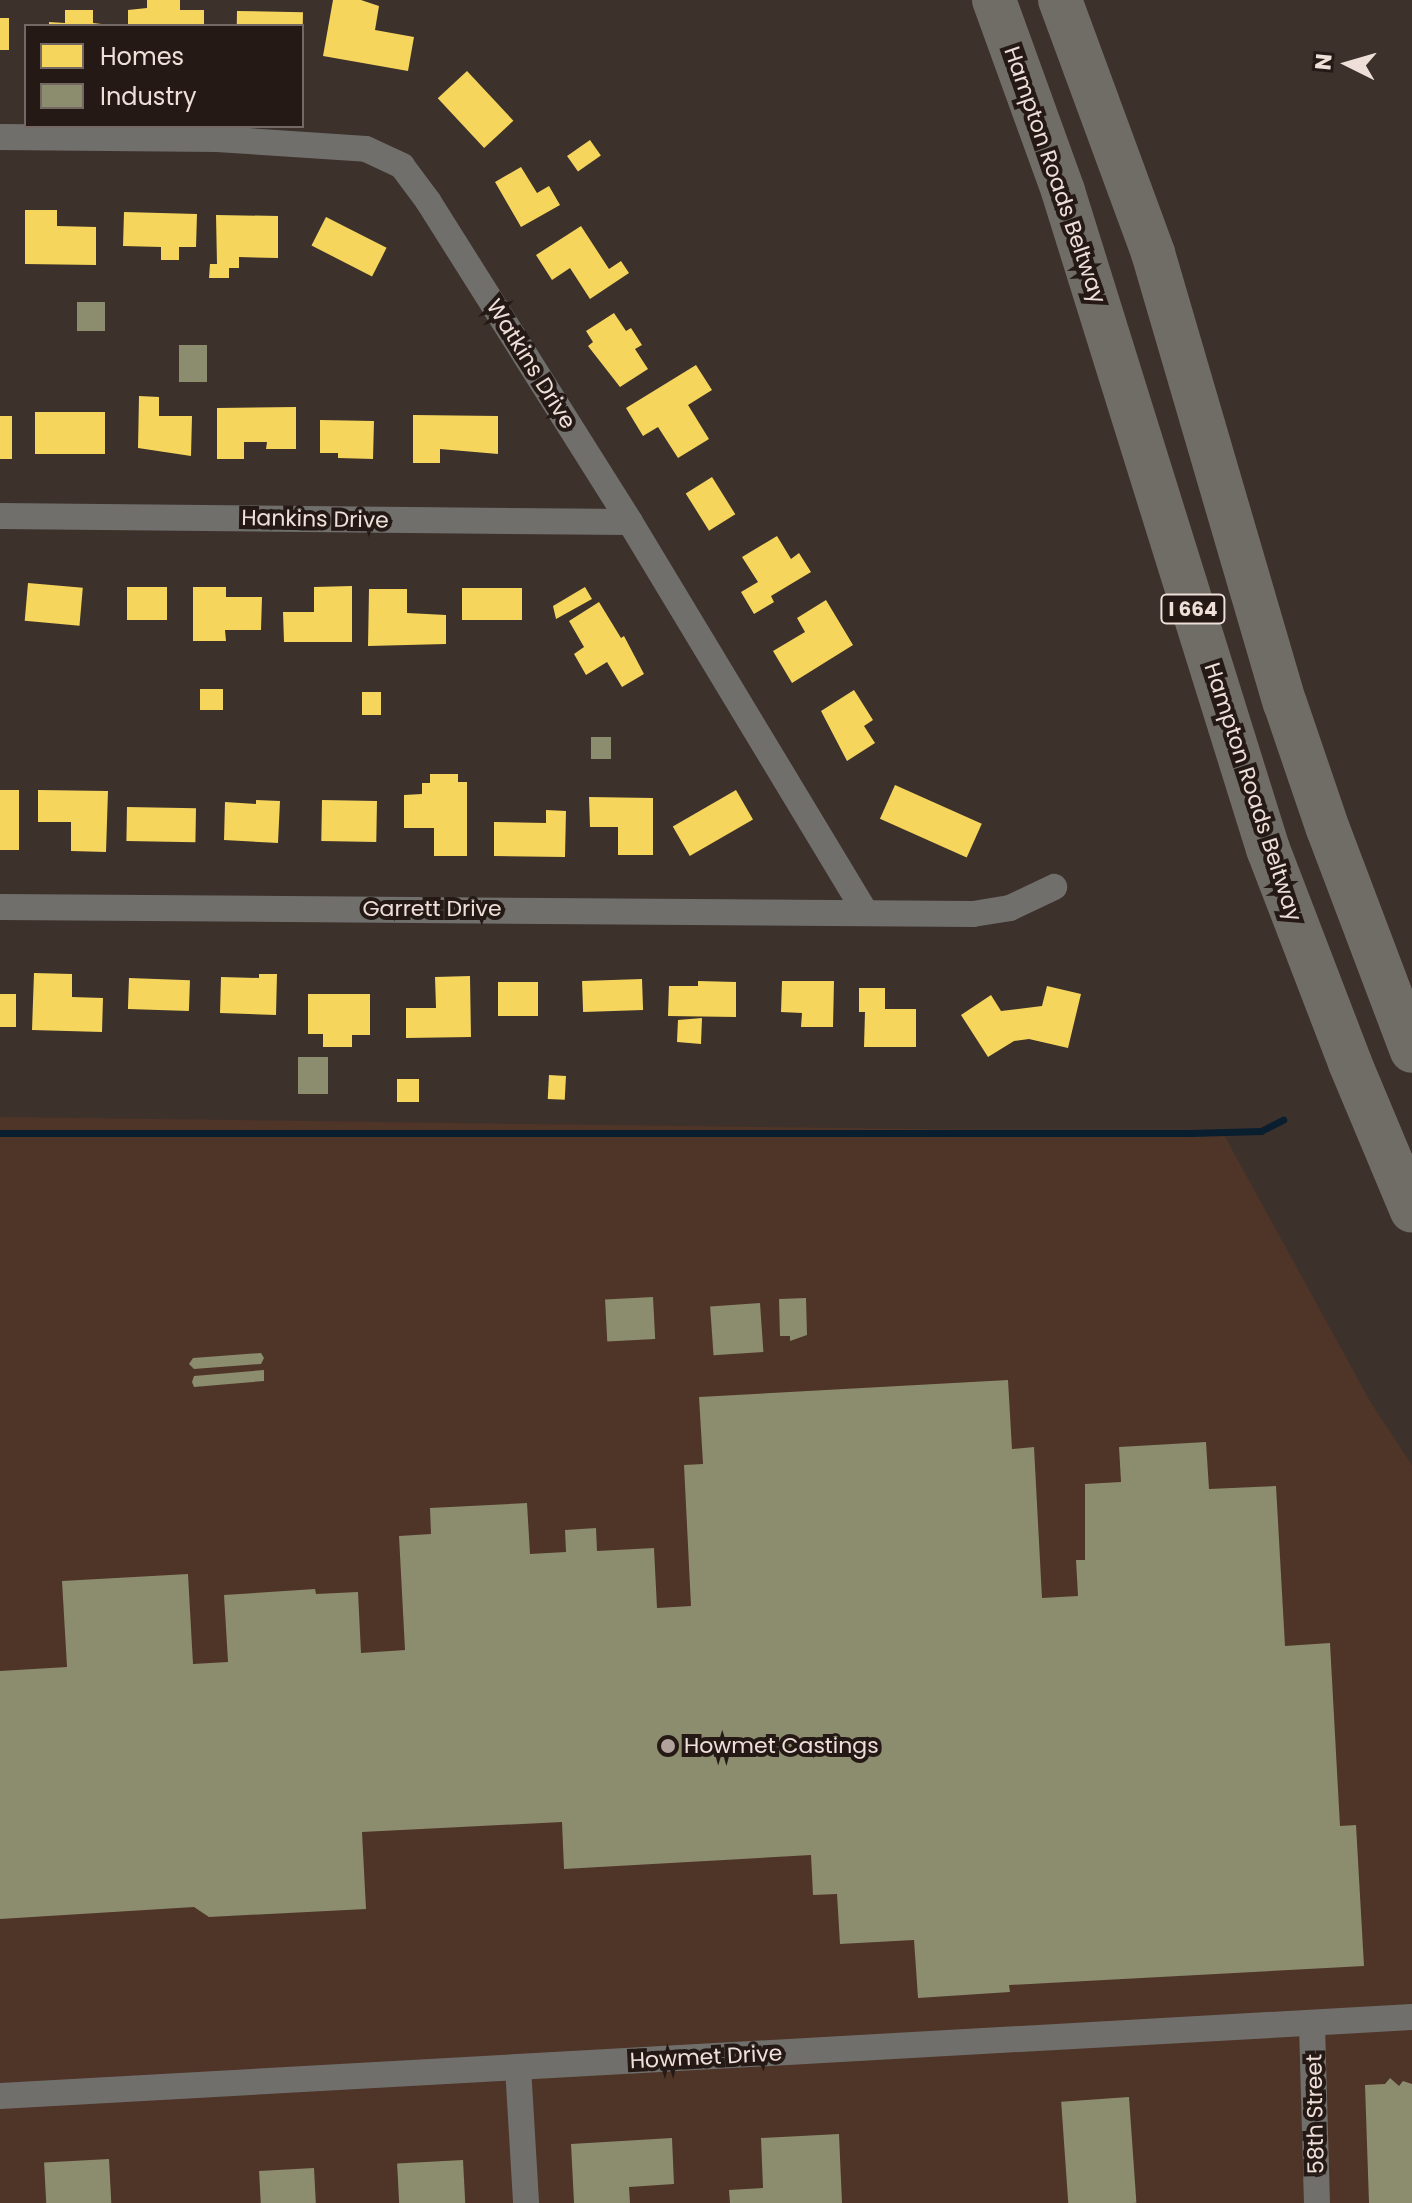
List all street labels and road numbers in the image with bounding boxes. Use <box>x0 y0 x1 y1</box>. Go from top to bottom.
street label: Hampton Roads Beltway <box>999 43 1111 307</box>
street label: Watkins Drive <box>481 294 581 434</box>
street label: Hankins Drive <box>241 505 389 533</box>
road number: I 664 <box>1159 593 1227 625</box>
street label: Hampton Roads Beltway <box>1199 659 1307 925</box>
street label: Garrett Drive <box>362 896 502 922</box>
street label: Howmet Drive <box>629 2040 783 2074</box>
street label: 58th Street <box>1301 2054 1329 2174</box>

